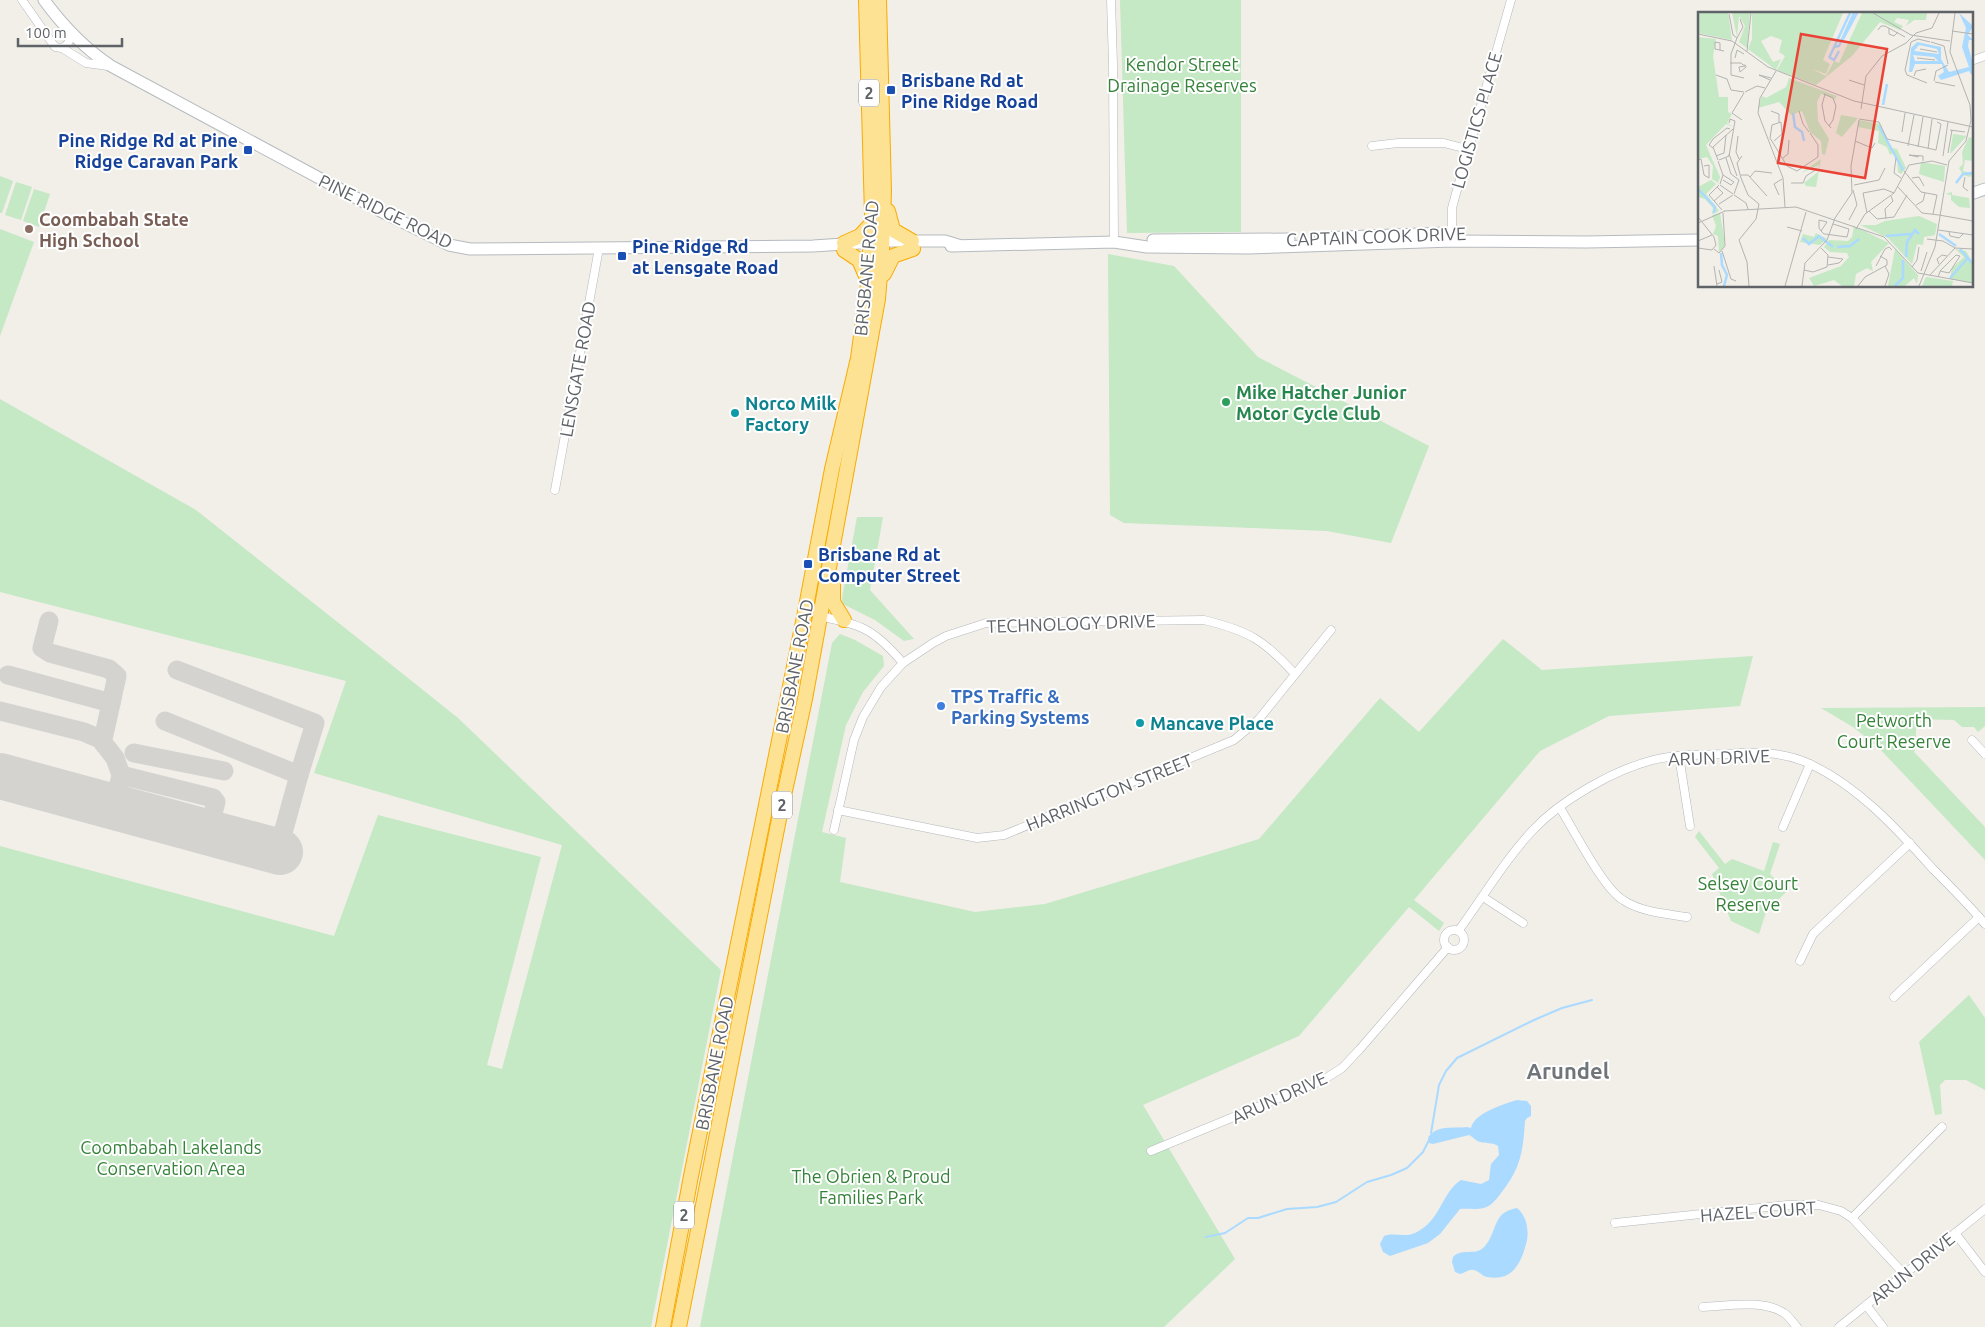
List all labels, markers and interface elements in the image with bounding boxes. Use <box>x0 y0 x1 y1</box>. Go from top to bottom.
inset map <box>1698 12 1972 288</box>
scale bar <box>18 15 121 47</box>
text: 100 m <box>25 24 67 41</box>
street label: LOGISTICS PLACE <box>1447 49 1505 191</box>
park label: Kendor Street Drainage Reserves <box>1107 54 1257 95</box>
place label: Brisbane Rd at Pine Ridge Road <box>901 70 1038 111</box>
road number: 2 <box>859 80 879 106</box>
marker: Brisbane Rd at Pine Ridge Road <box>885 84 897 96</box>
place label: Pine Ridge Rd at Pine Ridge Caravan Park <box>58 130 238 171</box>
marker: Pine Ridge Rd at Pine Ridge Caravan Park <box>242 144 254 156</box>
street label: PINE RIDGE ROAD <box>316 170 456 252</box>
street label: BRISBANE ROAD <box>850 199 882 337</box>
place label: Coombabah State High School <box>39 209 189 250</box>
marker: Coombabah State High School <box>23 223 35 235</box>
street label: CAPTAIN COOK DRIVE <box>1286 223 1466 249</box>
place label: Pine Ridge Rd at Lensgate Road <box>632 236 778 277</box>
marker: Pine Ridge Rd at Lensgate Road <box>616 250 628 262</box>
street label: LENSGATE ROAD <box>555 299 599 439</box>
place label: Mike Hatcher Junior Motor Cycle Club <box>1236 382 1407 423</box>
place label: Norco Milk Factory <box>745 393 837 434</box>
marker: Mike Hatcher Junior Motor Cycle Club <box>1220 396 1232 408</box>
marker: Norco Milk Factory <box>729 407 741 419</box>
place label: Brisbane Rd at Computer Street <box>818 544 960 585</box>
marker: Brisbane Rd at Computer Street <box>802 558 814 570</box>
street label: BRISBANE ROAD <box>771 597 817 735</box>
street label: TECHNOLOGY DRIVE <box>986 610 1156 636</box>
place label: TPS Traffic & Parking Systems <box>951 686 1090 727</box>
marker: TPS Traffic & Parking Systems <box>935 700 947 712</box>
park label: Petworth Court Reserve <box>1837 710 1951 751</box>
place label: Mancave Place <box>1150 713 1274 733</box>
marker: Mancave Place <box>1134 717 1146 729</box>
street label: ARUN DRIVE <box>1668 745 1770 769</box>
street label: HARRINGTON STREET <box>1023 749 1195 835</box>
road number: 2 <box>772 792 792 818</box>
park label: Selsey Court Reserve <box>1698 873 1798 914</box>
street label: BRISBANE ROAD <box>691 994 737 1132</box>
district label: Arundel <box>1527 1058 1610 1083</box>
street label: ARUN DRIVE <box>1228 1067 1330 1127</box>
park label: Coombabah Lakelands Conservation Area <box>80 1137 262 1178</box>
park label: The Obrien & Proud Families Park <box>791 1166 951 1207</box>
street label: HAZEL COURT <box>1699 1197 1817 1225</box>
road number: 2 <box>674 1202 694 1228</box>
street label: ARUN DRIVE <box>1866 1228 1958 1308</box>

